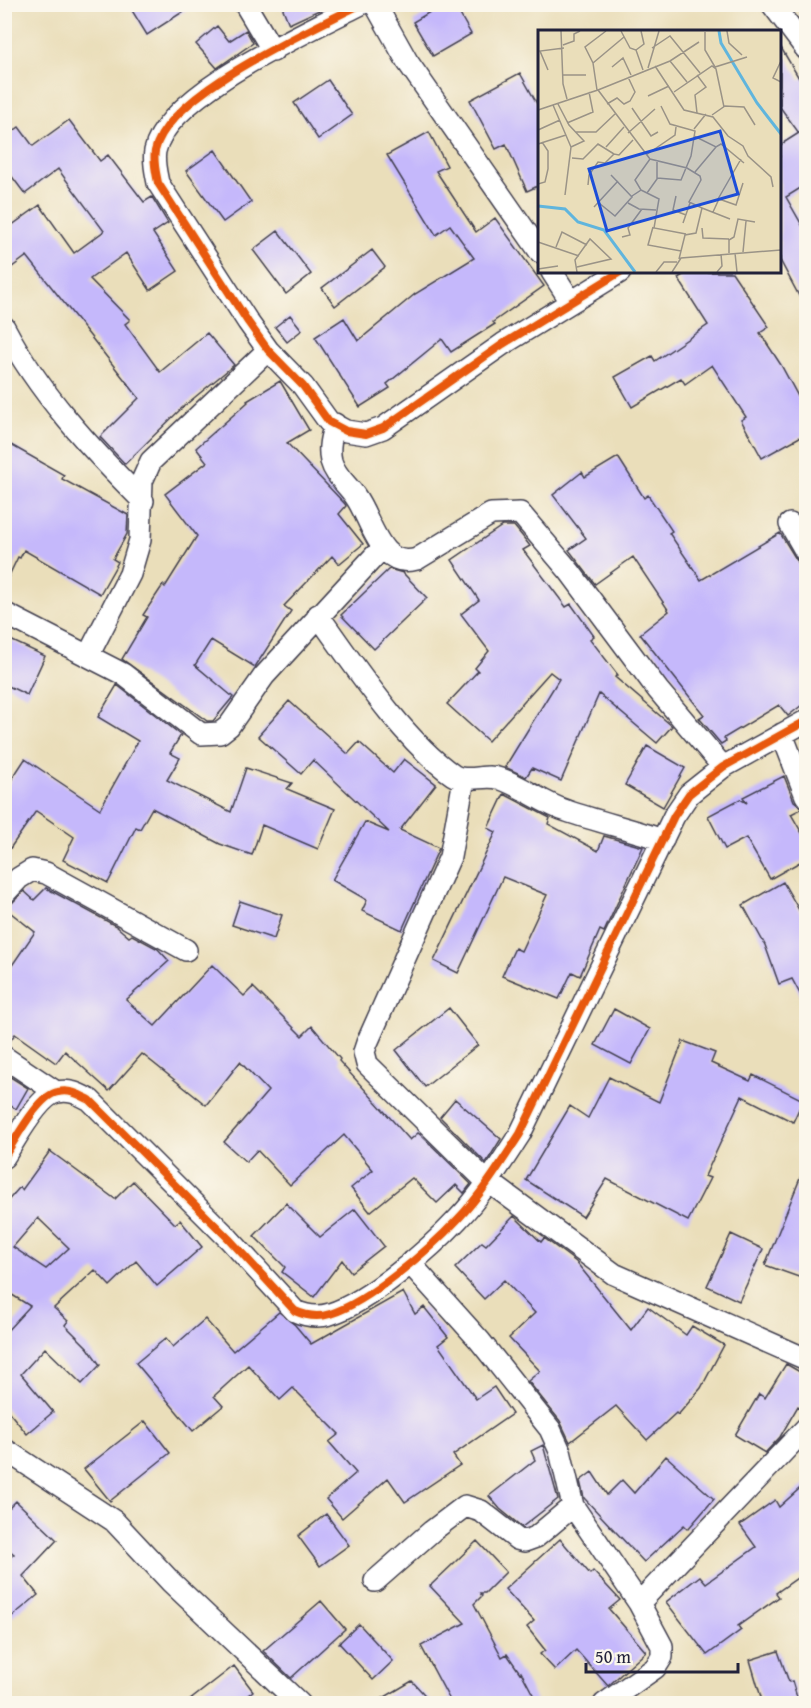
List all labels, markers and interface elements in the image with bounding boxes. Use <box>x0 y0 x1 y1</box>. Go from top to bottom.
inset map <box>538 30 781 273</box>
scale bar <box>586 1636 738 1674</box>
text: 50 m <box>595 1643 631 1670</box>

